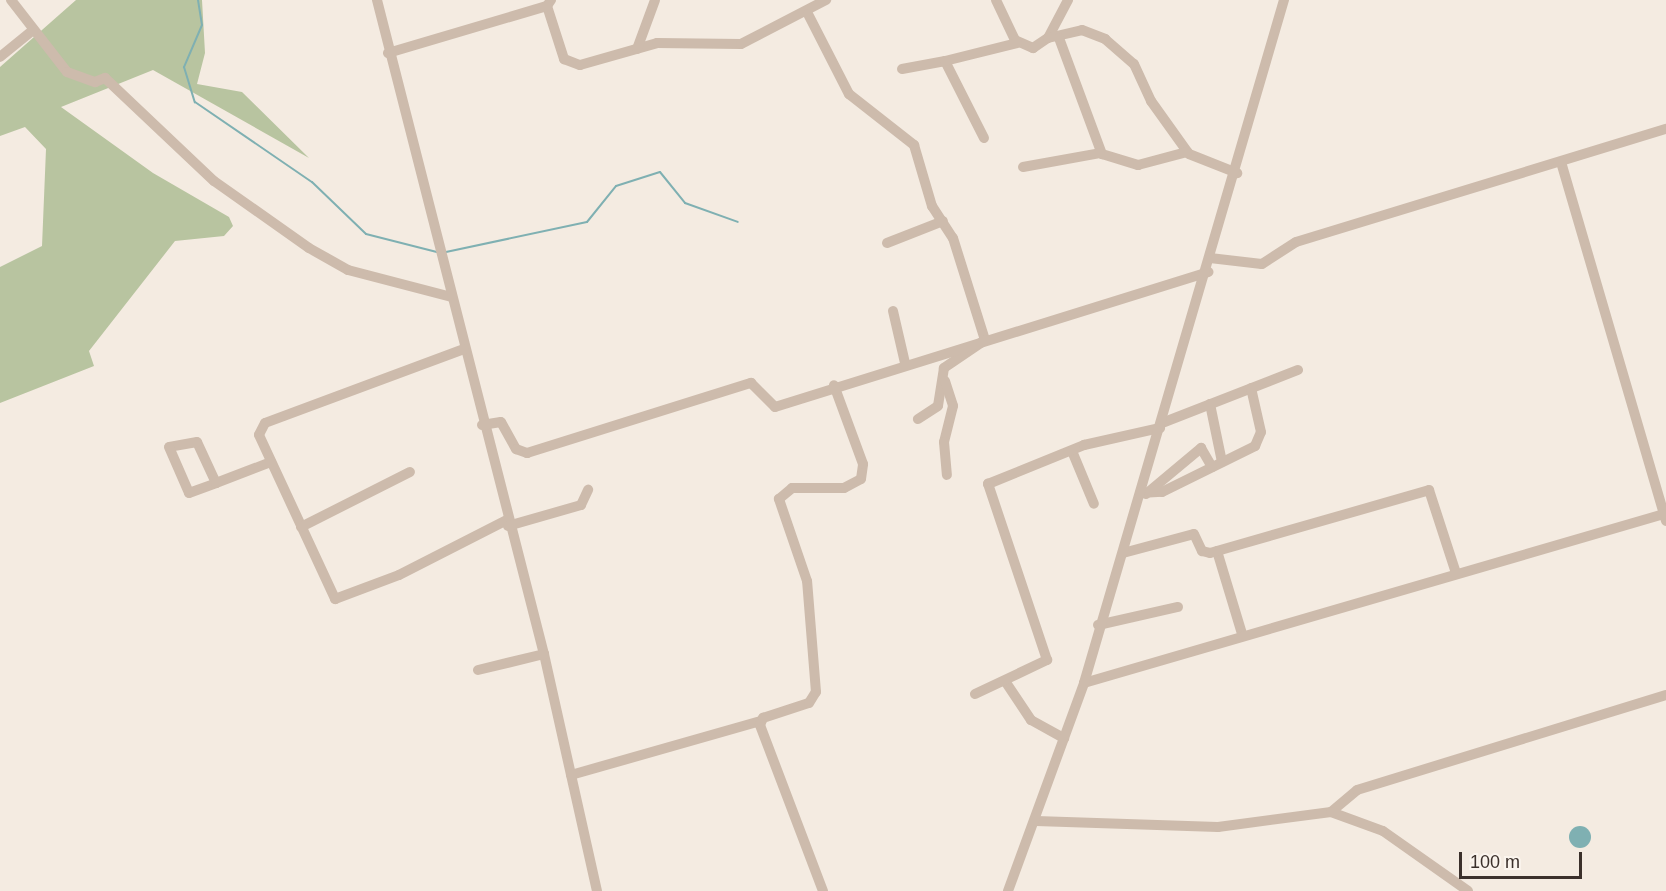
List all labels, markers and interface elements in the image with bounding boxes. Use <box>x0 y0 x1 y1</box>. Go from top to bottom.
scale bar <box>1462 840 1585 878</box>
text: 100 m <box>1470 852 1520 872</box>

